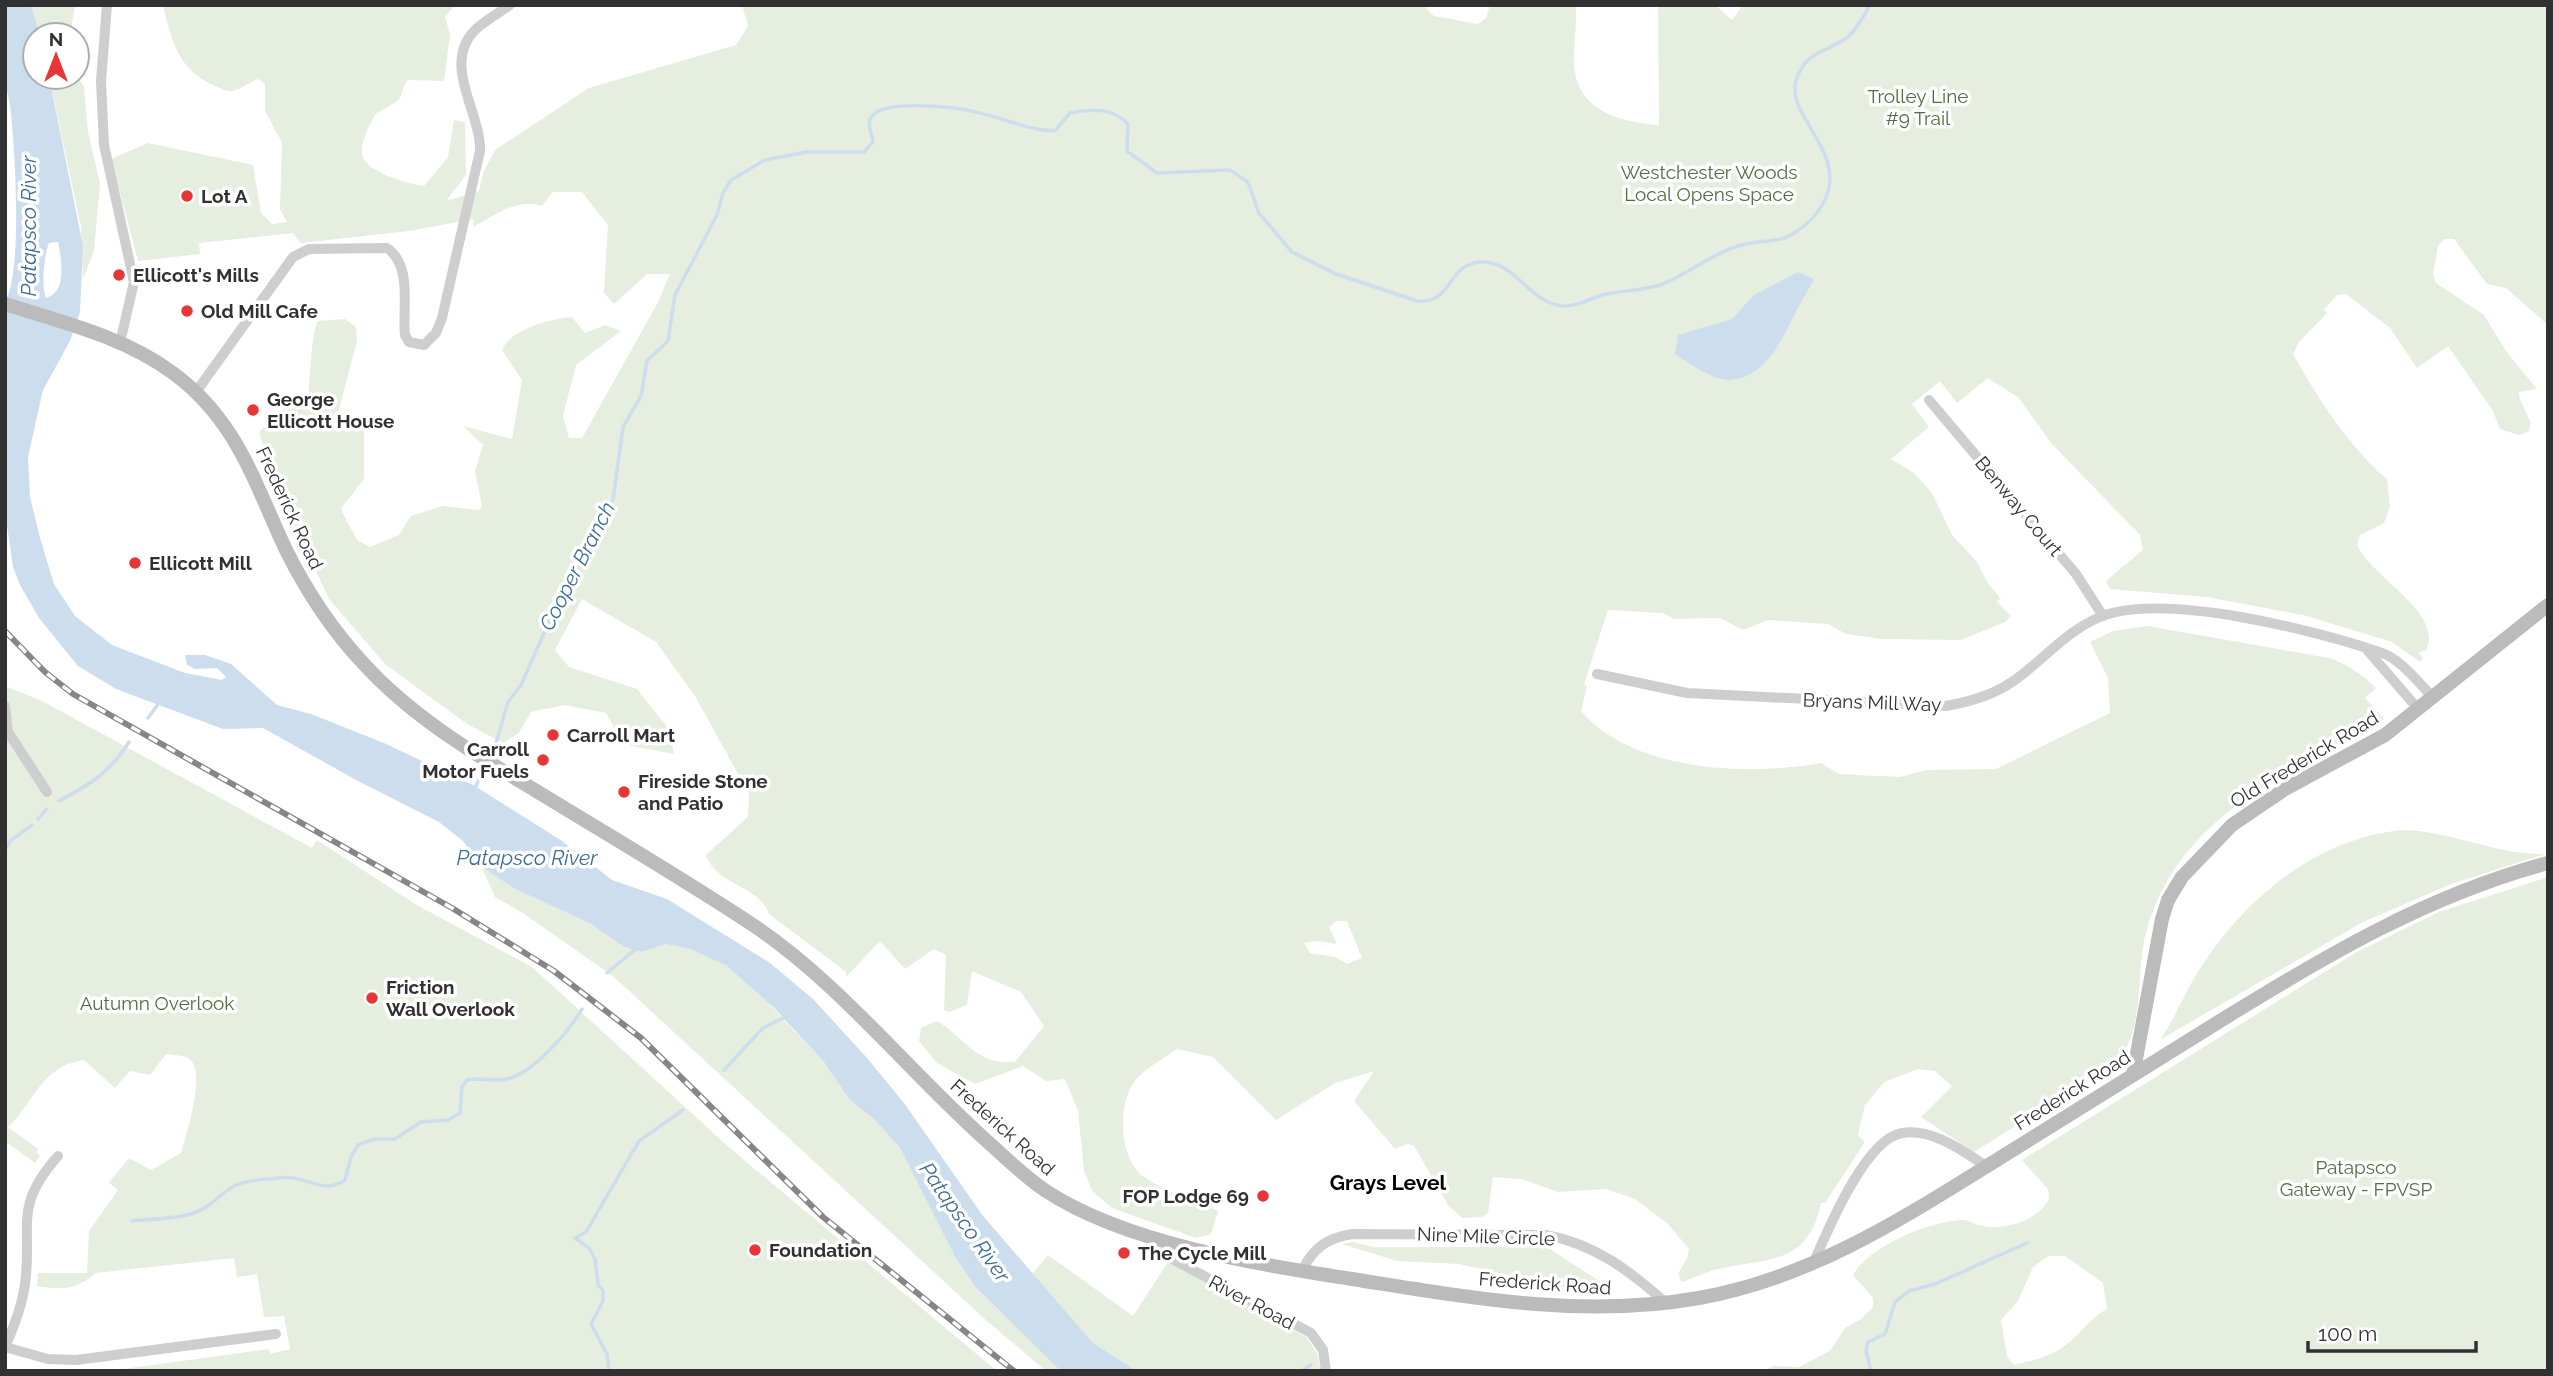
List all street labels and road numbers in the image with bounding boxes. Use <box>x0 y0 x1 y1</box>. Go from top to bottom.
street label: Frederick Road <box>252 443 328 573</box>
street label: Benway Court <box>1971 452 2067 561</box>
street label: Bryans Mill Way <box>1802 689 1942 715</box>
street label: Old Frederick Road <box>2226 706 2382 812</box>
street label: Frederick Road <box>2010 1046 2134 1134</box>
street label: Frederick Road <box>946 1074 1060 1180</box>
street label: Nine Mile Circle <box>1417 1223 1555 1249</box>
street label: Frederick Road <box>1478 1267 1612 1299</box>
street label: River Road <box>1205 1270 1299 1334</box>

